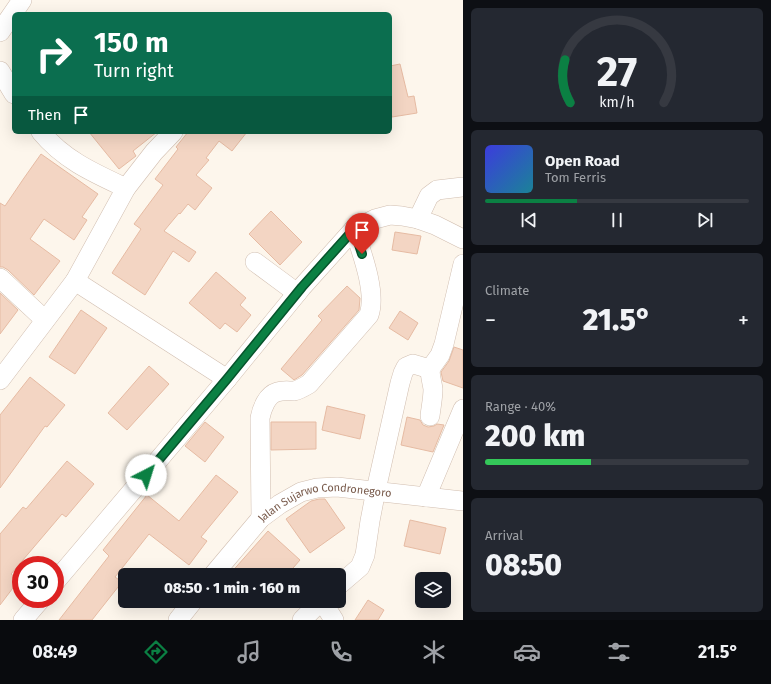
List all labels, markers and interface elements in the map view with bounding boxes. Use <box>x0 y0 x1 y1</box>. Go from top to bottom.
text: 150 m <box>94 26 169 59</box>
icon: right <box>28 28 80 80</box>
text: 27 <box>597 47 637 97</box>
text: Turn right <box>94 60 174 82</box>
text: km/h <box>599 94 635 111</box>
icon: arrive <box>70 104 92 126</box>
text: Then <box>28 106 62 124</box>
text: Open Road <box>545 152 620 170</box>
text: Tom Ferris <box>545 170 606 185</box>
icon: previous <box>518 209 540 231</box>
icon: pause <box>606 209 628 231</box>
icon: next <box>694 209 716 231</box>
pin <box>345 213 379 254</box>
icon: arrive <box>351 219 373 241</box>
text: Climate <box>485 283 529 298</box>
text: 21.5° <box>583 302 651 338</box>
text: − <box>485 307 496 334</box>
text: + <box>738 307 749 334</box>
text: Range · 40% <box>485 399 556 414</box>
text: 200 km <box>485 418 585 454</box>
position arrow <box>125 454 167 496</box>
street label: Jalan Sujarwo Condronegoro <box>255 480 392 524</box>
text: Arrival <box>485 528 523 543</box>
text: 08:50 <box>485 547 562 583</box>
speed limit sign: 30 <box>12 556 64 608</box>
map controls <box>415 572 451 608</box>
button: layers <box>415 572 451 608</box>
text: 08:50 · 1 min · 160 m <box>164 579 300 597</box>
icon: directions <box>142 638 170 666</box>
icon: music <box>235 638 263 666</box>
icon: phone <box>327 638 355 666</box>
icon: climate <box>420 638 448 666</box>
icon: car <box>513 638 541 666</box>
icon: filters <box>605 638 633 666</box>
text: 08:49 <box>32 641 77 663</box>
text: 21.5° <box>698 641 739 663</box>

